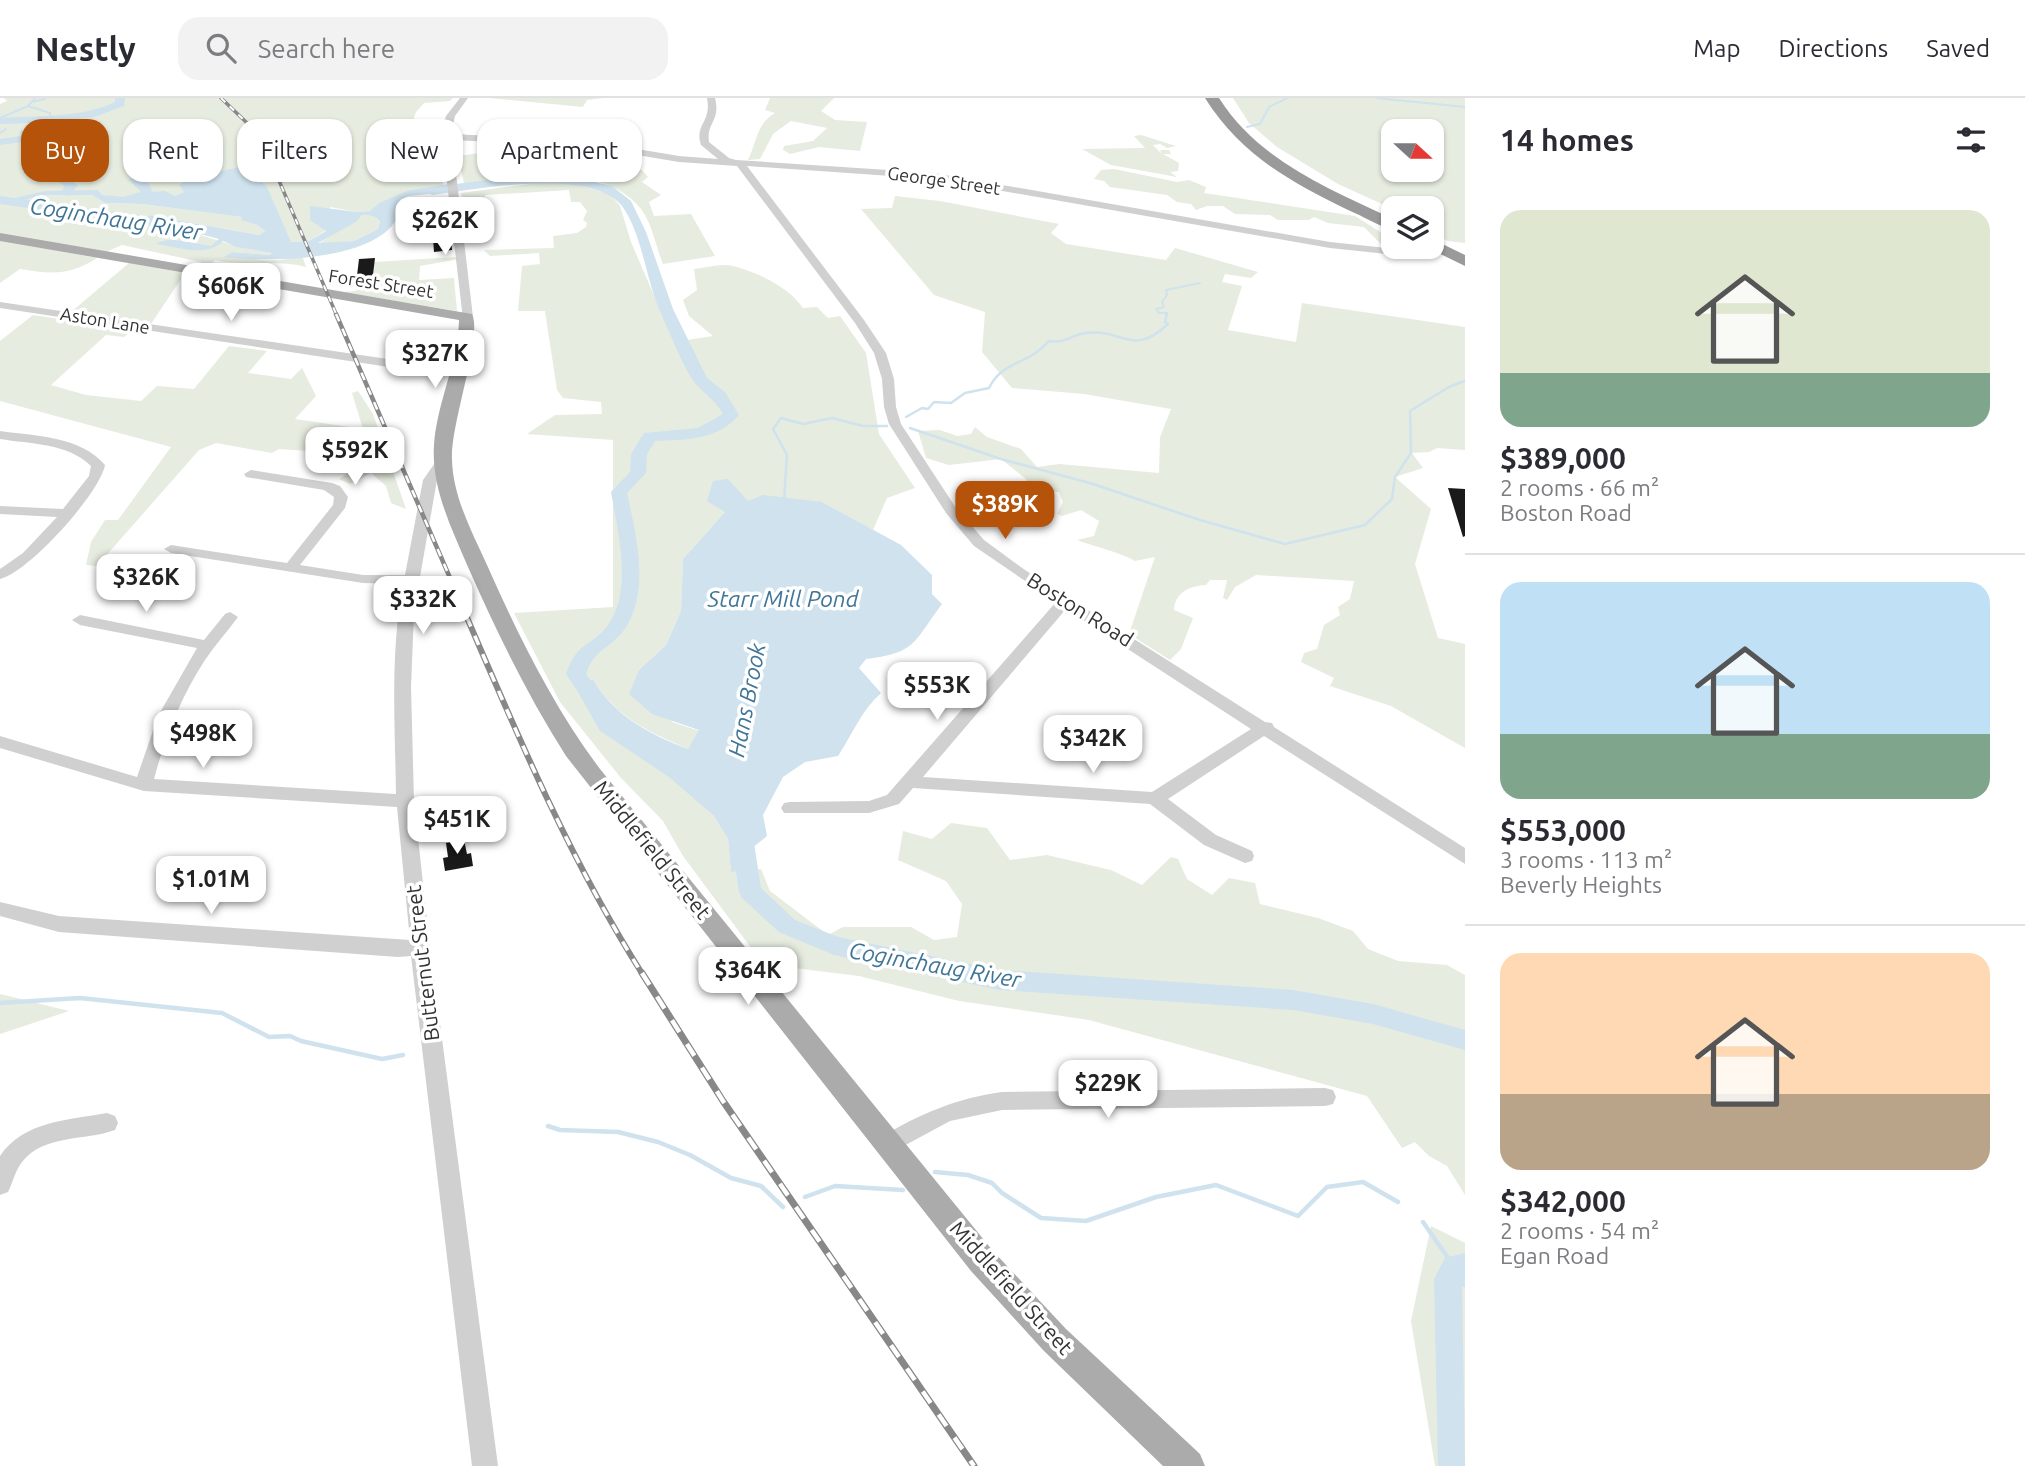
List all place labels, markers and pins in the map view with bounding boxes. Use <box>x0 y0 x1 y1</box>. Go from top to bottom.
pin: $262K <box>396 198 494 257</box>
pin: $606K <box>182 264 280 323</box>
pin: $327K <box>386 330 484 390</box>
pin: $592K <box>306 428 404 487</box>
pin: $389K <box>956 482 1054 541</box>
pin: $326K <box>97 554 195 614</box>
pin: $332K <box>374 576 472 636</box>
pin: $553K <box>888 662 986 722</box>
pin: $498K <box>154 710 252 770</box>
pin: $342K <box>1044 716 1142 775</box>
pin: $451K <box>408 796 506 856</box>
pin: $1.01M <box>154 856 268 916</box>
pin: $364K <box>699 948 797 1007</box>
pin: $229K <box>1059 1060 1157 1120</box>

